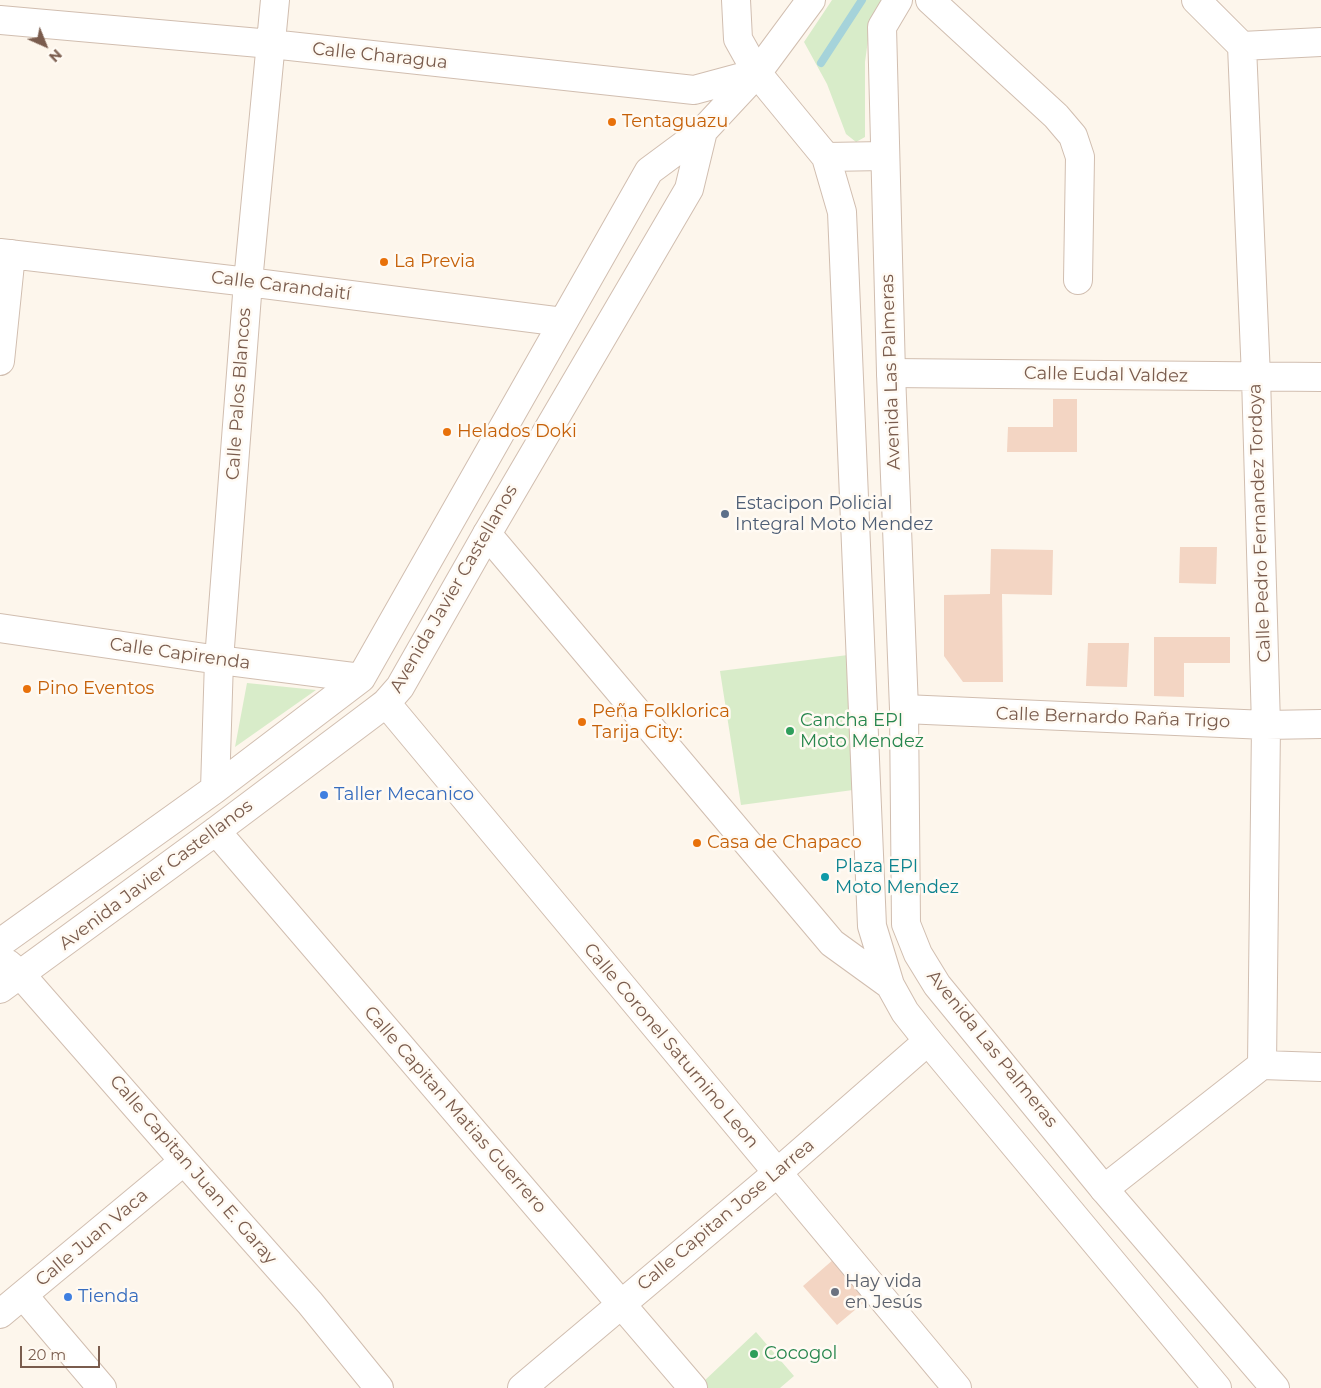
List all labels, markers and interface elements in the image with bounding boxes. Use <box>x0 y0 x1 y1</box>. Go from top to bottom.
north arrow <box>20 20 70 70</box>
street label: Calle Charagua <box>311 38 449 74</box>
text: N <box>45 45 66 66</box>
place label: Tentaguazu <box>622 111 728 133</box>
marker: Tentaguazu <box>606 116 618 128</box>
place label: La Previa <box>394 251 475 273</box>
marker: La Previa <box>378 256 390 268</box>
street label: Calle Carandaití <box>210 267 352 305</box>
street label: Avenida Las Palmeras <box>877 274 905 470</box>
street label: Calle Palos Blancos <box>222 307 256 481</box>
street label: Calle Eudal Valdez <box>1024 363 1188 387</box>
street label: Calle Pedro Fernandez Tordoya <box>1244 383 1276 663</box>
place label: Helados Doki <box>457 421 577 443</box>
marker: Helados Doki <box>441 426 453 438</box>
street label: Avenida Javier Castellanos <box>385 481 523 697</box>
place label: Estacipon Policial Integral Moto Mendez <box>735 493 933 536</box>
marker: Estacipon Policial Integral Moto Mendez <box>719 508 731 520</box>
street label: Calle Capirenda <box>108 633 252 675</box>
place label: Pino Eventos <box>37 678 154 700</box>
marker: Pino Eventos <box>21 683 33 695</box>
place label: Peña Folklorica Tarija City: <box>592 701 730 744</box>
street label: Calle Bernardo Raña Trigo <box>995 703 1231 733</box>
place label: Cancha EPI Moto Mendez <box>800 710 924 752</box>
marker: Peña Folklorica Tarija City: <box>576 716 588 728</box>
marker: Cancha EPI Moto Mendez <box>784 725 796 737</box>
place label: Taller Mecanico <box>334 784 474 806</box>
marker: Taller Mecanico <box>318 789 330 801</box>
street label: Avenida Javier Castellanos <box>55 795 257 955</box>
place label: Casa de Chapaco <box>707 832 862 854</box>
marker: Casa de Chapaco <box>691 837 703 849</box>
place label: Plaza EPI Moto Mendez <box>835 856 959 899</box>
marker: Plaza EPI Moto Mendez <box>819 871 831 883</box>
street label: Calle Coronel Saturnino Leon <box>579 939 763 1153</box>
street label: Avenida Las Palmeras <box>922 966 1062 1132</box>
street label: Calle Capitan Matias Guerrero <box>359 1002 551 1218</box>
street label: Calle Capitan Juan E. Garay <box>105 1071 281 1269</box>
street label: Calle Capitan Jose Larrea <box>633 1135 819 1295</box>
street label: Calle Juan Vaca <box>31 1185 153 1291</box>
place label: Hay vida en Jesús <box>845 1271 922 1314</box>
place label: Tienda <box>78 1286 139 1308</box>
marker: Hay vida en Jesús <box>829 1286 841 1298</box>
marker: Tienda <box>62 1291 74 1303</box>
scale bar <box>22 1336 102 1368</box>
place label: Cocogol <box>764 1343 837 1365</box>
text: 20 m <box>28 1345 66 1364</box>
marker: Cocogol <box>748 1348 760 1360</box>

